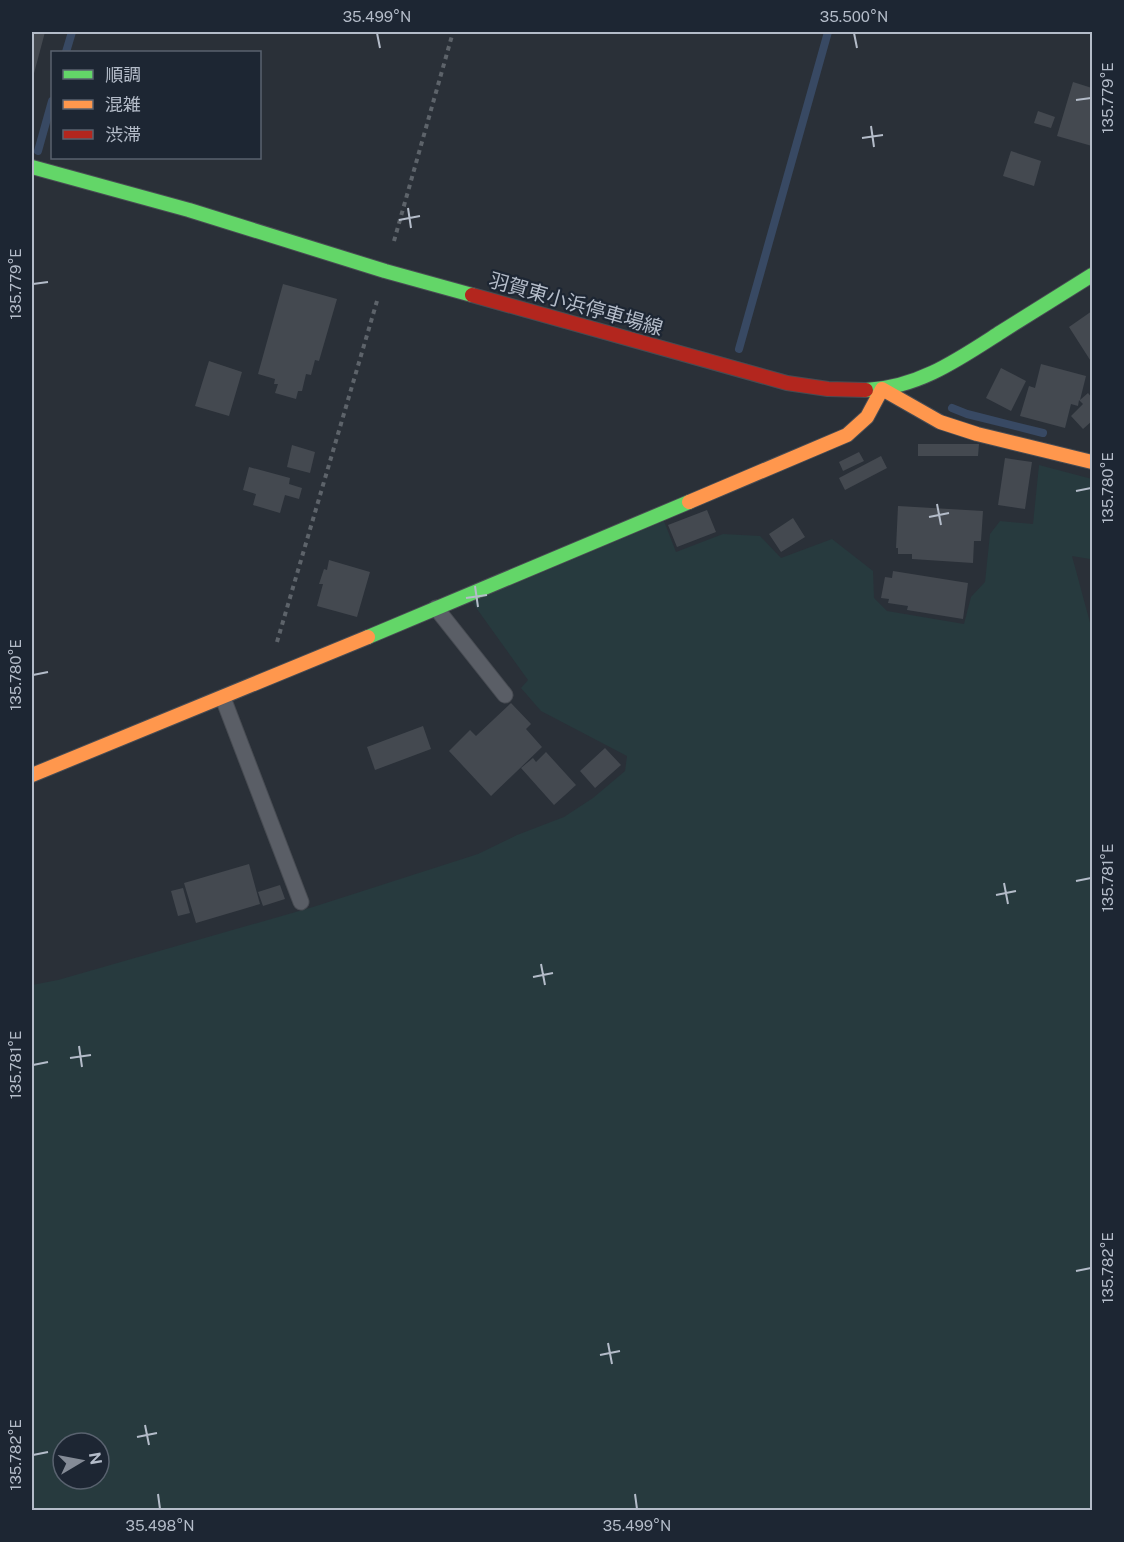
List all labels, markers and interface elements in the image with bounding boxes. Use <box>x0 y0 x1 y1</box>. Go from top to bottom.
text: 35.499°N <box>343 8 411 25</box>
text: 35.500°N <box>820 8 888 25</box>
legend <box>51 51 261 159</box>
text: 135.779°E <box>1099 62 1116 134</box>
text: 順調 <box>105 64 141 85</box>
text: 混雑 <box>105 94 141 115</box>
text: 渋滞 <box>105 124 141 145</box>
text: 135.779°E <box>7 248 24 320</box>
street label: 羽賀東小浜停車場線 <box>486 268 666 340</box>
text: 135.780°E <box>1099 452 1116 524</box>
text: 135.780°E <box>7 639 24 711</box>
text: 135.781°E <box>1099 844 1116 912</box>
text: 135.781°E <box>7 1031 24 1099</box>
text: 135.782°E <box>1099 1232 1116 1304</box>
text: 135.782°E <box>7 1419 24 1491</box>
north arrow <box>51 1431 111 1491</box>
text: N <box>85 1451 106 1466</box>
text: 35.498°N <box>126 1517 195 1534</box>
text: 35.499°N <box>603 1517 671 1534</box>

